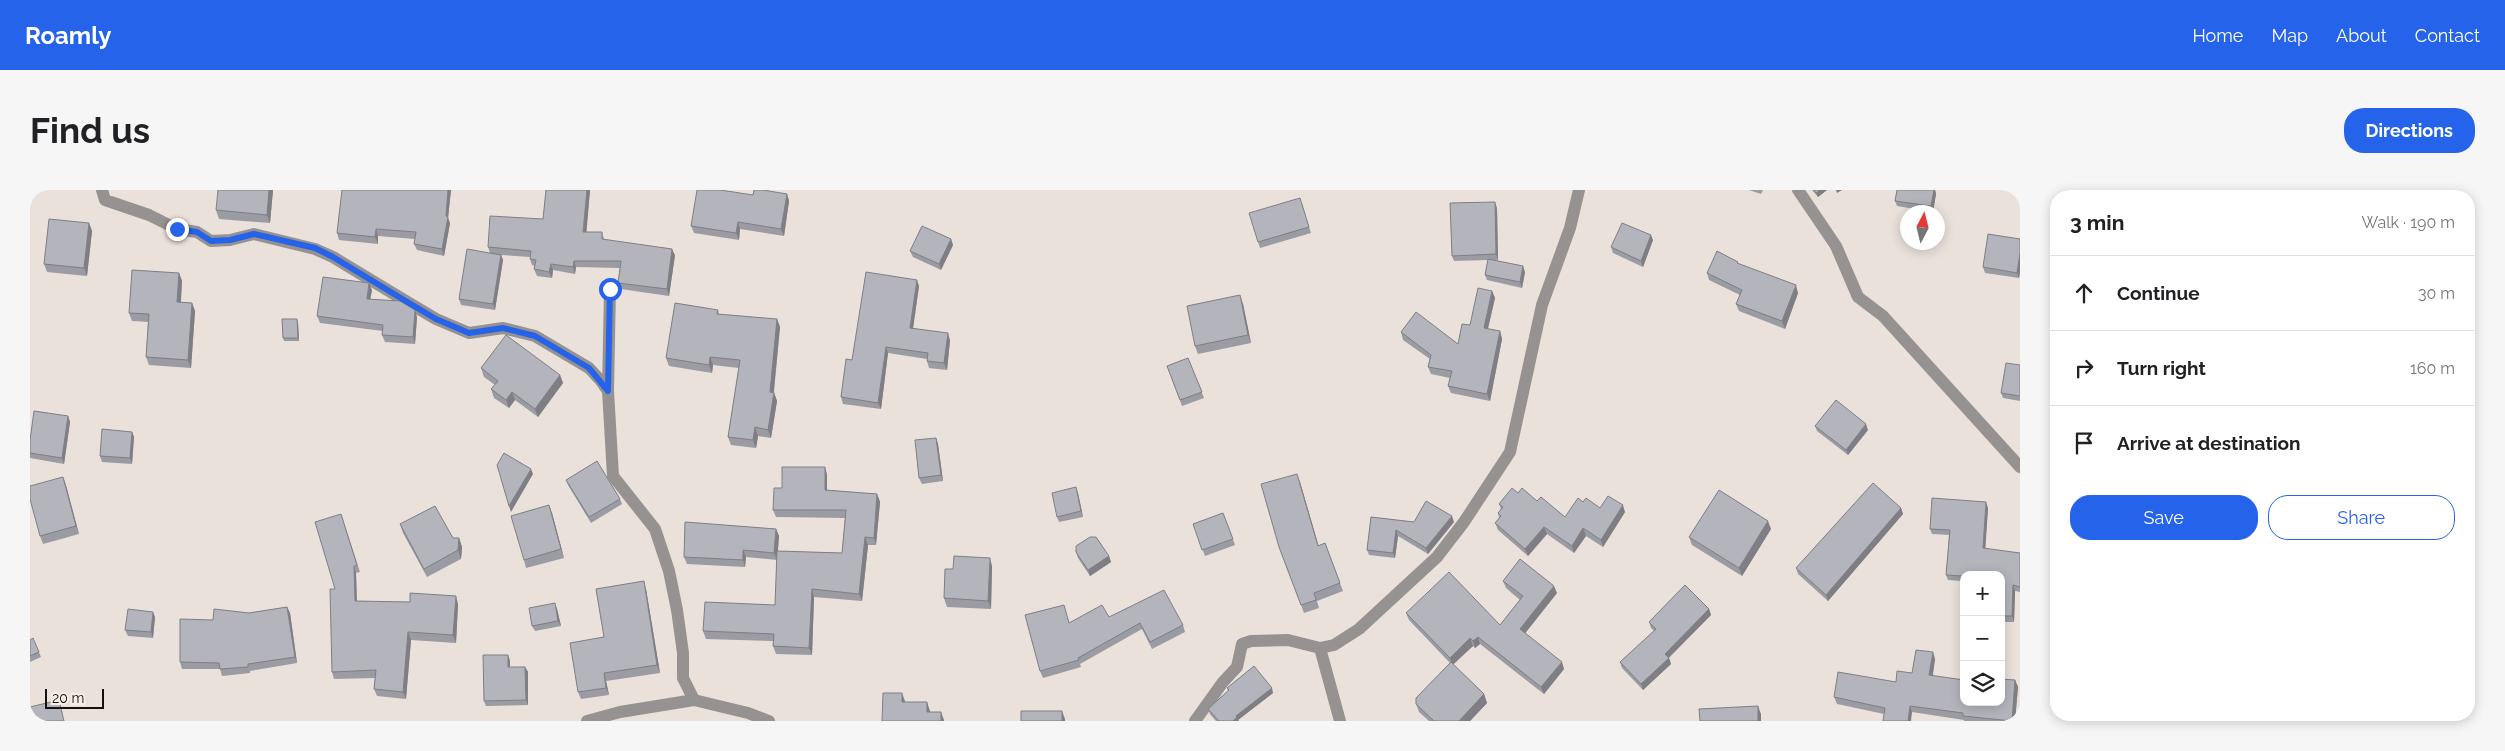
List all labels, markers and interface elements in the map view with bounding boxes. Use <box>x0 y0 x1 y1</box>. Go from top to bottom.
text: Roamly <box>25 21 111 50</box>
text: Home <box>2192 25 2243 46</box>
text: Map <box>2271 25 2308 46</box>
text: About <box>2336 25 2387 46</box>
text: Contact <box>2415 25 2480 46</box>
button: Directions <box>2344 108 2475 153</box>
text: Find us <box>30 110 150 151</box>
north arrow <box>1900 205 1945 250</box>
text: 3 min <box>2070 210 2124 235</box>
text: Walk · 190 m <box>2362 213 2455 232</box>
route end <box>166 218 189 241</box>
route start <box>599 278 622 301</box>
icon: ahead <box>2070 279 2098 307</box>
text: Continue <box>2117 282 2200 304</box>
text: 30 m <box>2418 284 2455 303</box>
icon: right <box>2070 354 2098 382</box>
text: Turn right <box>2117 357 2206 379</box>
text: 160 m <box>2410 359 2455 378</box>
icon: arrive <box>2070 429 2098 457</box>
text: Arrive at destination <box>2117 432 2301 454</box>
button: Save <box>2070 495 2258 540</box>
button: Share <box>2268 495 2455 540</box>
map controls <box>1960 571 2005 706</box>
button: + <box>1960 571 2005 616</box>
button: − <box>1960 616 2005 661</box>
button: layers <box>1960 661 2005 706</box>
scale bar <box>45 686 104 709</box>
text: 20 m <box>52 690 84 706</box>

